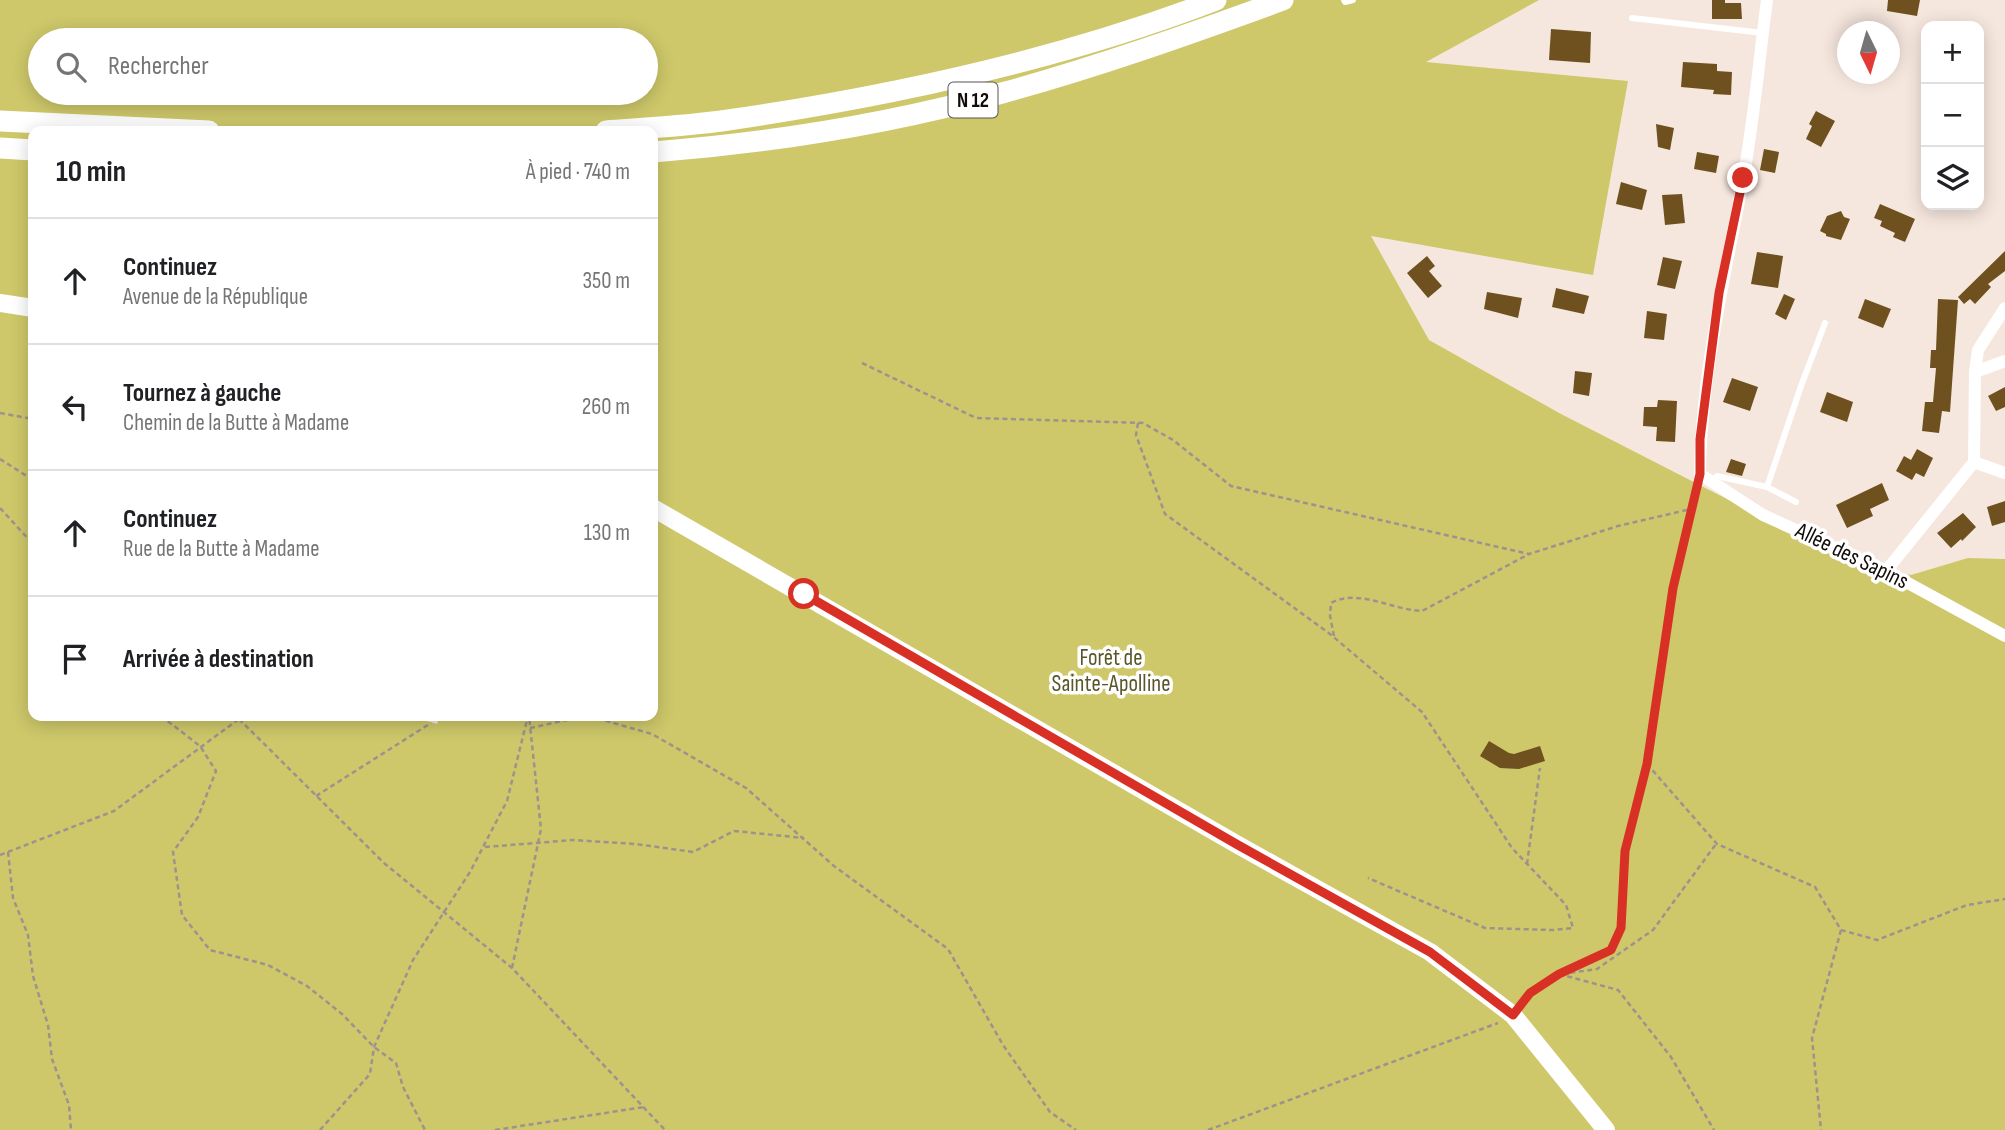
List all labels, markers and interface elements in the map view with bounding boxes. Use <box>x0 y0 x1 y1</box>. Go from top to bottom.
north arrow <box>1837 21 1900 84</box>
map controls <box>1921 21 1984 210</box>
button: + <box>1921 21 1984 84</box>
search box <box>28 28 658 105</box>
icon: search <box>52 48 90 86</box>
text: Rechercher <box>108 51 209 82</box>
road number: N 12 <box>948 82 998 118</box>
button: − <box>1921 84 1984 147</box>
button: layers <box>1921 147 1984 210</box>
text: 10 min <box>56 154 126 190</box>
text: À pied · 740 m <box>526 158 630 186</box>
route end <box>1727 162 1758 193</box>
text: Continuez <box>123 252 217 283</box>
icon: ahead <box>56 262 94 300</box>
text: 350 m <box>582 267 630 295</box>
text: Avenue de la République <box>123 283 308 311</box>
text: Tournez à gauche <box>123 378 281 409</box>
icon: left <box>56 388 94 426</box>
text: 260 m <box>582 393 630 421</box>
text: Chemin de la Butte à Madame <box>123 409 349 437</box>
text: Continuez <box>123 504 217 535</box>
icon: ahead <box>56 514 94 552</box>
street label: Allée des Sapins <box>1790 516 1913 595</box>
text: 130 m <box>584 519 630 547</box>
text: Rue de la Butte à Madame <box>123 535 320 563</box>
route start <box>788 578 819 609</box>
icon: arrive <box>56 640 94 678</box>
text: Arrivée à destination <box>123 644 314 675</box>
park label: Forêt de Sainte-Apolline <box>1052 644 1170 698</box>

